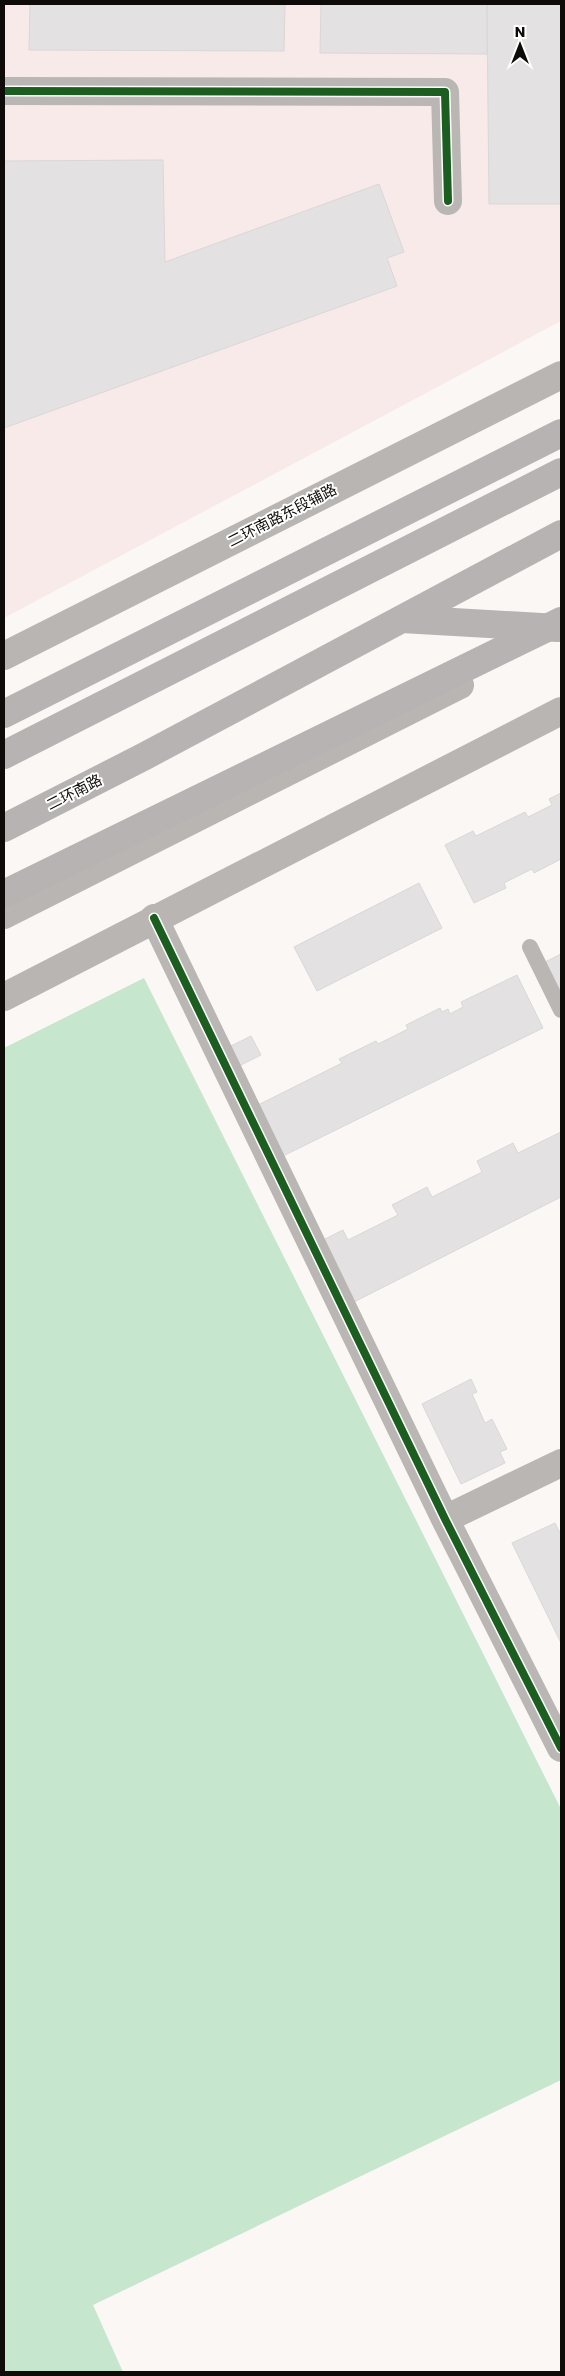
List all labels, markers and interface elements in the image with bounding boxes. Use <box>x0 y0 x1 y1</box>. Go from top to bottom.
north arrow <box>495 20 545 70</box>
text: N <box>515 22 525 42</box>
street label: 二环南路东段辅路 <box>224 478 340 552</box>
street label: 二环南路 <box>42 769 106 815</box>

